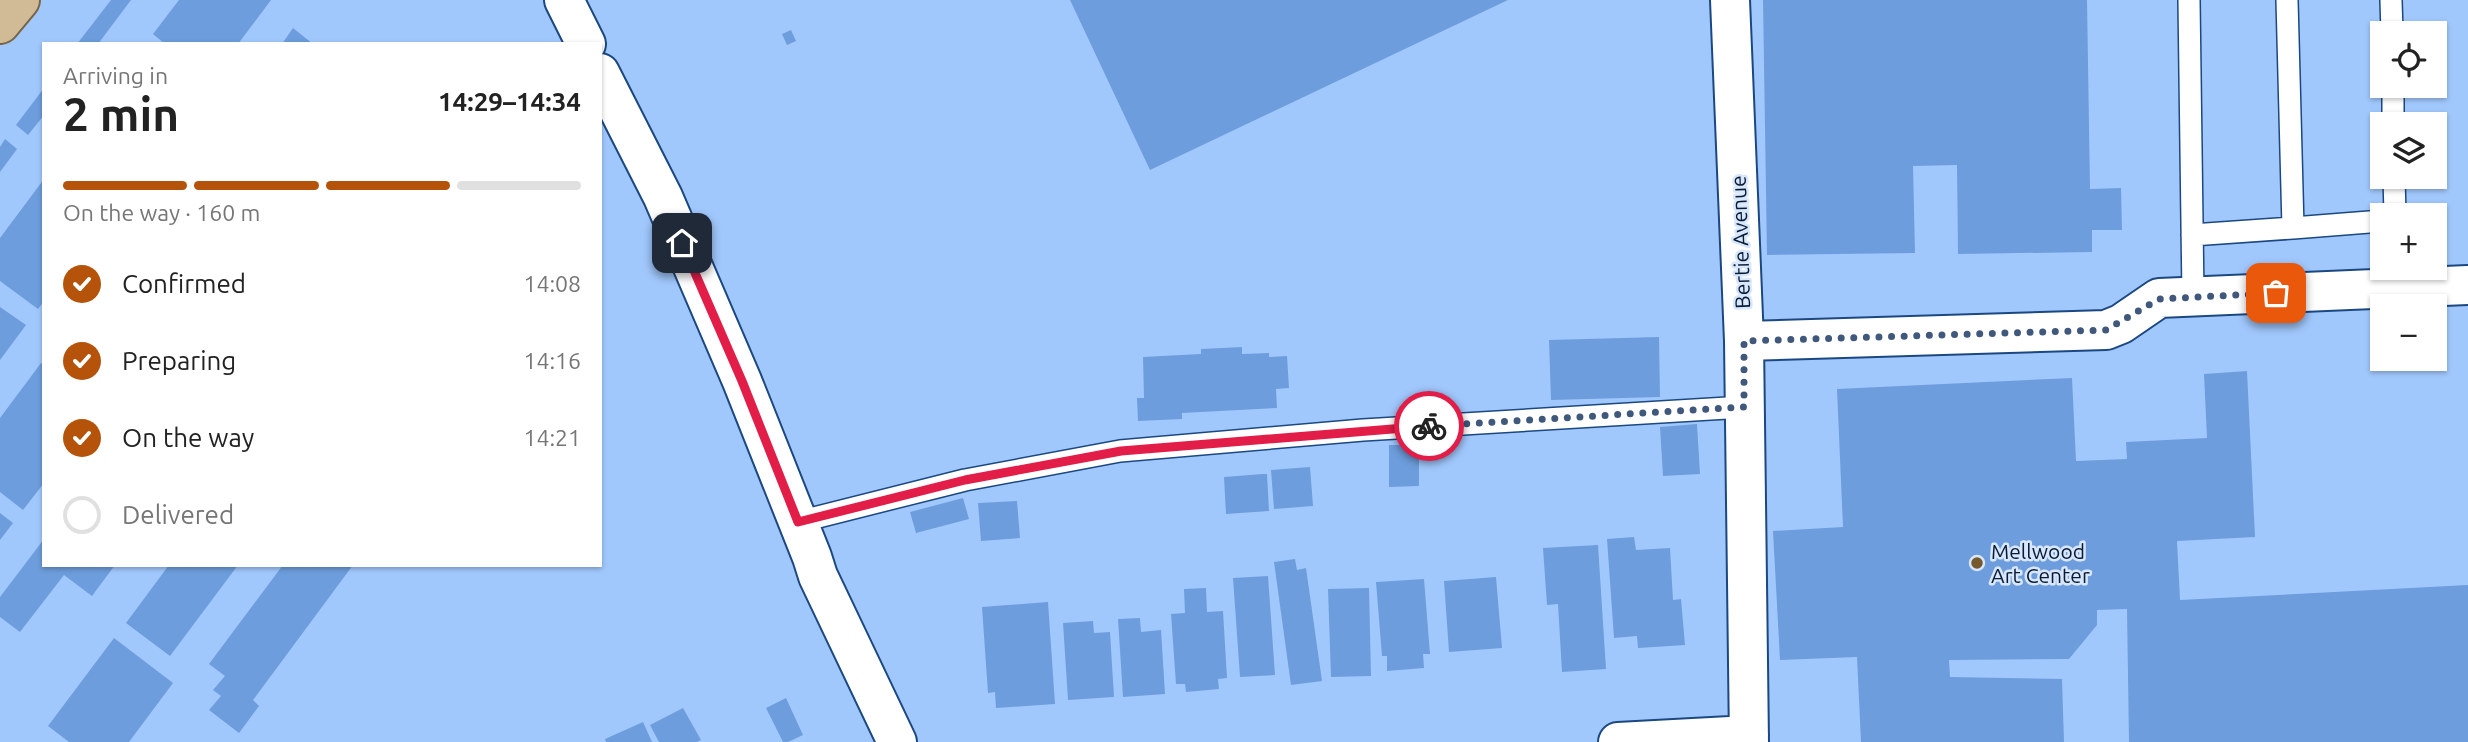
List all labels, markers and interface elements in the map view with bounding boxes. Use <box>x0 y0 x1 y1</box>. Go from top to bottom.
map controls <box>2370 21 2447 371</box>
button: locate <box>2370 21 2447 98</box>
text: Arriving in <box>63 63 168 88</box>
text: 14:29–14:34 <box>438 87 581 116</box>
text: 2 min <box>63 88 179 140</box>
button: layers <box>2370 112 2447 189</box>
street label: Bertie Avenue <box>1726 175 1754 309</box>
text: On the way · 160 m <box>63 200 260 225</box>
button: + <box>2370 203 2447 280</box>
pin <box>652 213 712 273</box>
icon: home <box>663 224 701 262</box>
pin <box>2246 263 2306 323</box>
icon: check <box>63 265 101 303</box>
text: Confirmed <box>122 269 246 298</box>
text: 14:08 <box>523 271 581 296</box>
icon: bag <box>2257 274 2295 312</box>
button: − <box>2370 294 2447 371</box>
icon: check <box>63 342 101 380</box>
text: Preparing <box>122 346 236 375</box>
text: 14:16 <box>523 348 581 373</box>
courier <box>1394 391 1464 461</box>
icon: bike <box>1410 407 1448 445</box>
icon: check <box>63 419 101 457</box>
text: On the way <box>122 423 254 452</box>
text: 14:21 <box>523 425 581 450</box>
text: Delivered <box>122 500 234 529</box>
place label: Mellwood Art Center <box>1991 539 2090 587</box>
marker: Mellwood Art Center <box>1969 555 1985 571</box>

